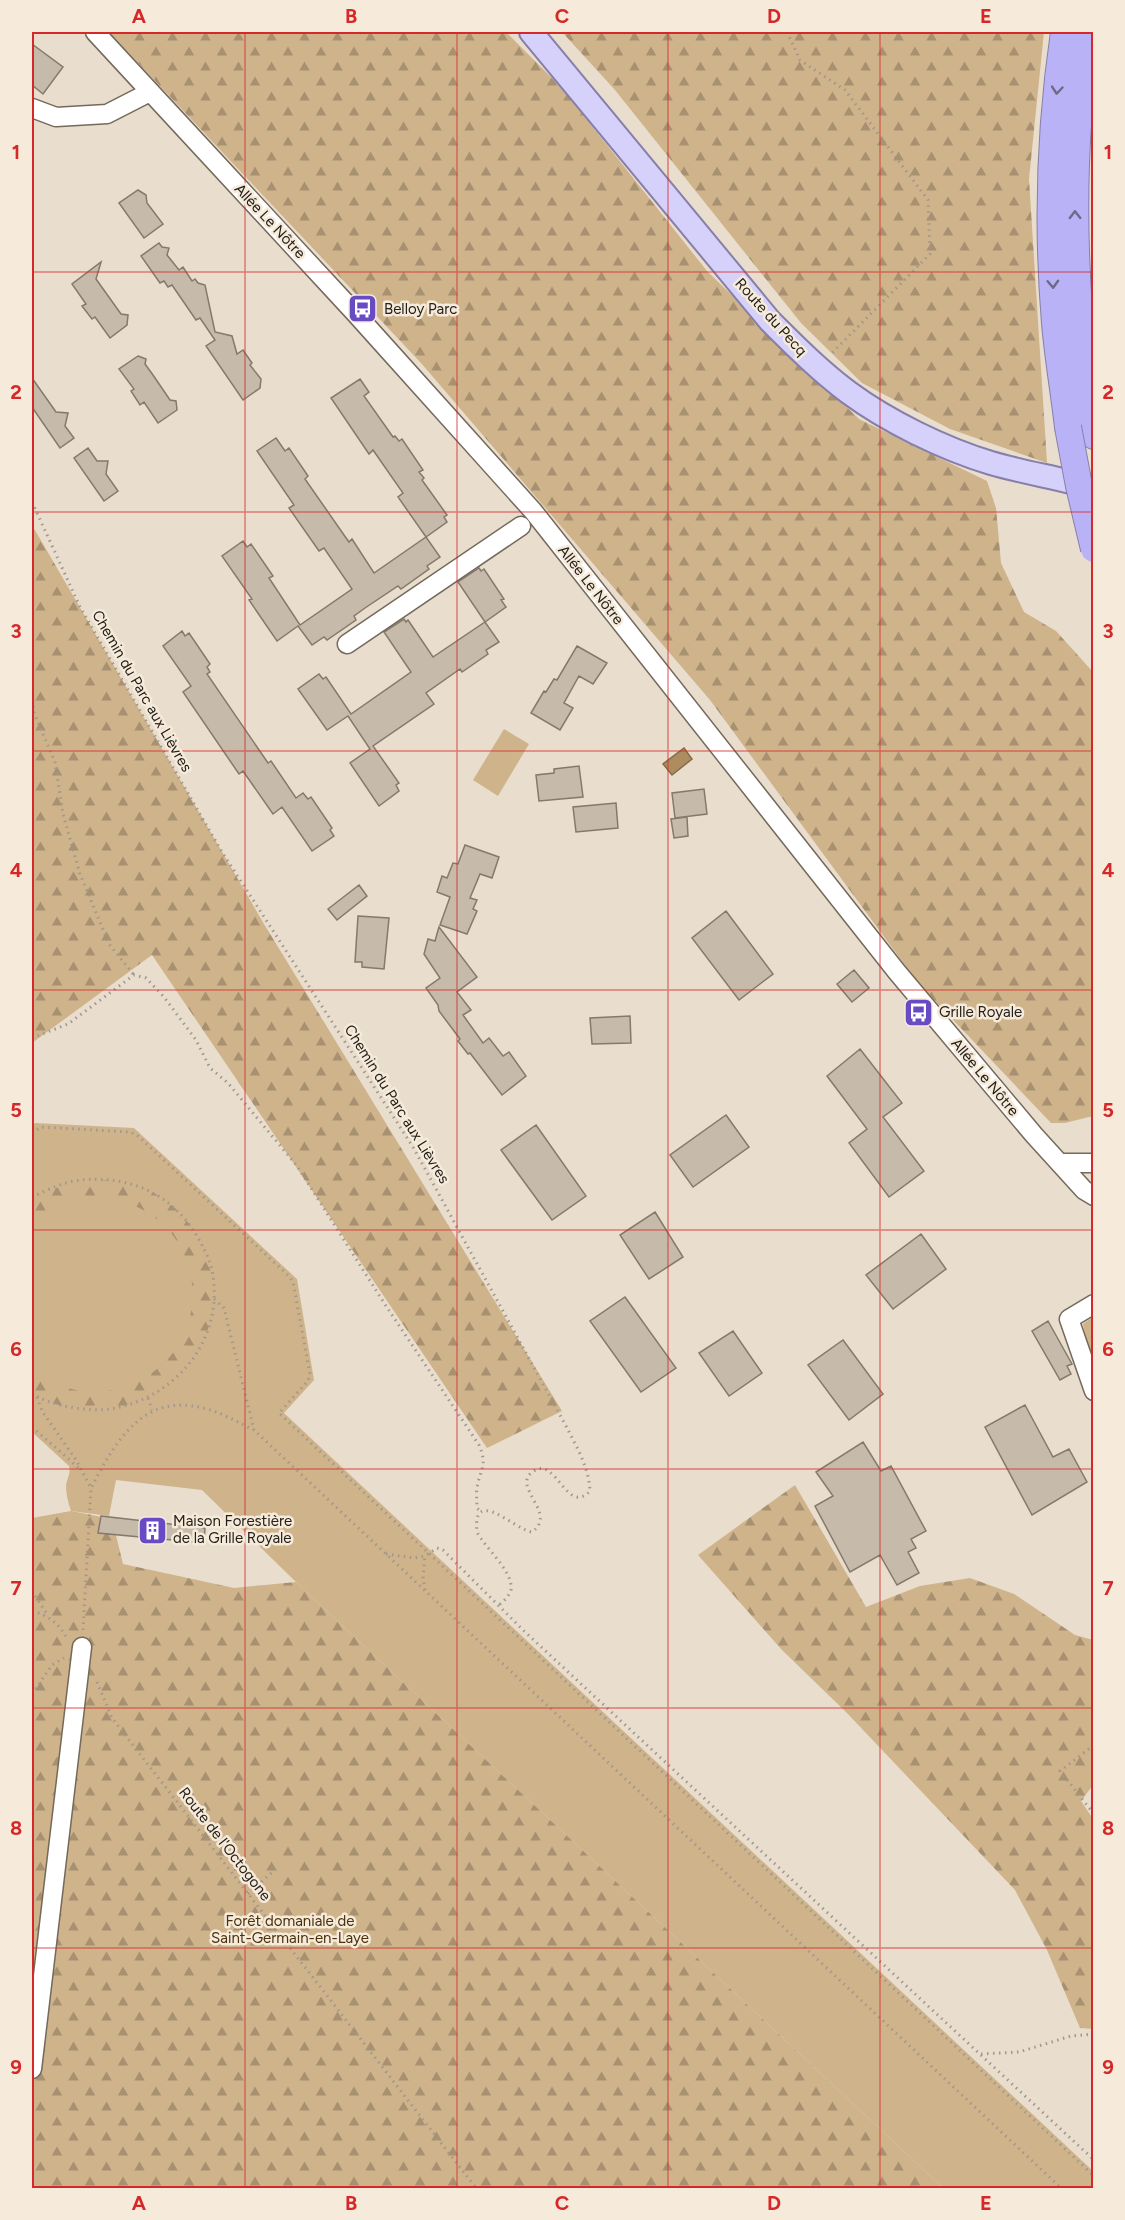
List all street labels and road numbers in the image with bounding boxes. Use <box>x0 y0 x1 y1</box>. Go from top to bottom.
street label: Allée Le Nôtre <box>231 180 309 262</box>
street label: Route du Pecq <box>731 274 811 360</box>
street label: Allée Le Nôtre <box>554 542 628 628</box>
street label: Chemin du Parc aux Lièvres <box>88 607 196 775</box>
street label: Chemin du Parc aux Lièvres <box>341 1021 453 1187</box>
street label: Allée Le Nôtre <box>947 1035 1023 1119</box>
street label: Route de l'Octogone <box>175 1784 275 1904</box>

